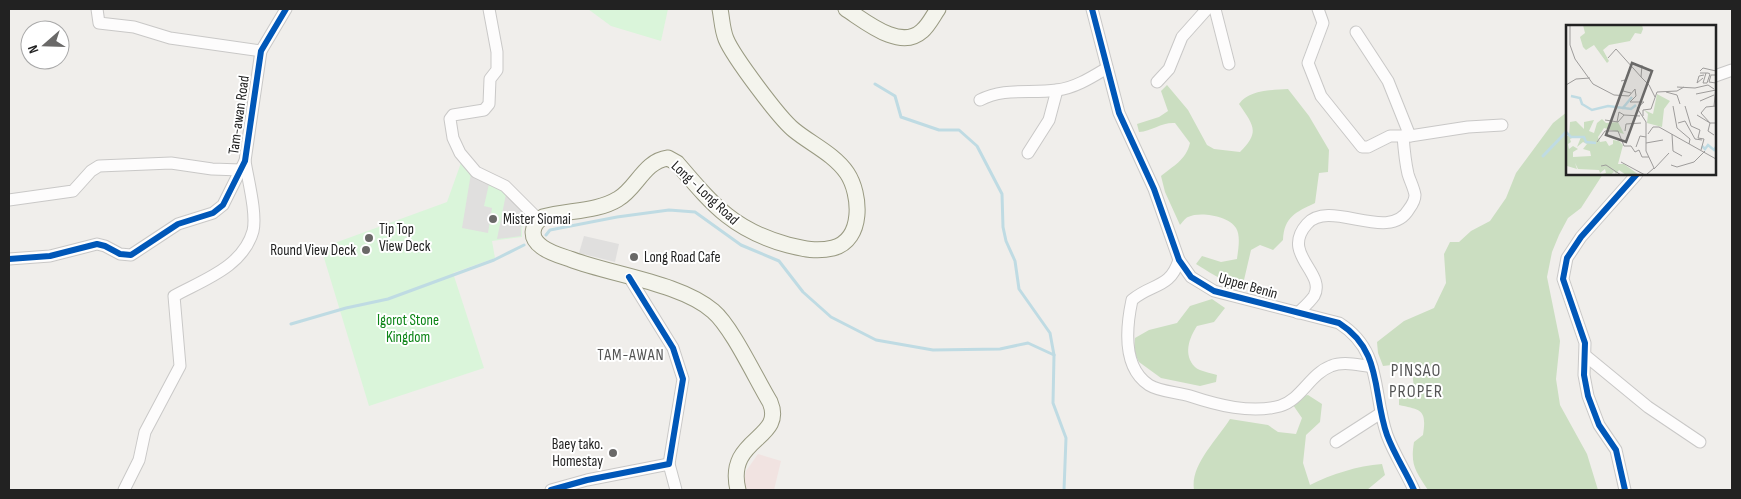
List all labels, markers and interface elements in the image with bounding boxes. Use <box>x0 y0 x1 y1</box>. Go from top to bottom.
north arrow <box>20 20 70 70</box>
inset map <box>1566 25 1716 175</box>
text: N <box>24 43 43 56</box>
street label: Tam-awan Road <box>224 74 254 156</box>
street label: Long - Long Road <box>667 157 743 229</box>
place label: Mister Siomai <box>503 210 571 229</box>
marker: Mister Siomai <box>487 213 499 225</box>
place label: Tip Top View Deck <box>379 220 431 256</box>
marker: Tip Top View Deck <box>363 232 375 244</box>
place label: Round View Deck <box>270 241 356 260</box>
marker: Round View Deck <box>360 244 372 256</box>
place label: Long Road Cafe <box>644 248 721 267</box>
marker: Long Road Cafe <box>628 251 640 263</box>
street label: Upper Benin <box>1216 268 1280 304</box>
park label: Igorot Stone Kingdom <box>377 311 439 347</box>
district label: TAM-AWAN <box>597 346 665 365</box>
district label: PINSAO PROPER <box>1389 360 1443 402</box>
place label: Baey tako. Homestay <box>552 435 603 471</box>
marker: Baey tako. Homestay <box>607 447 619 459</box>

